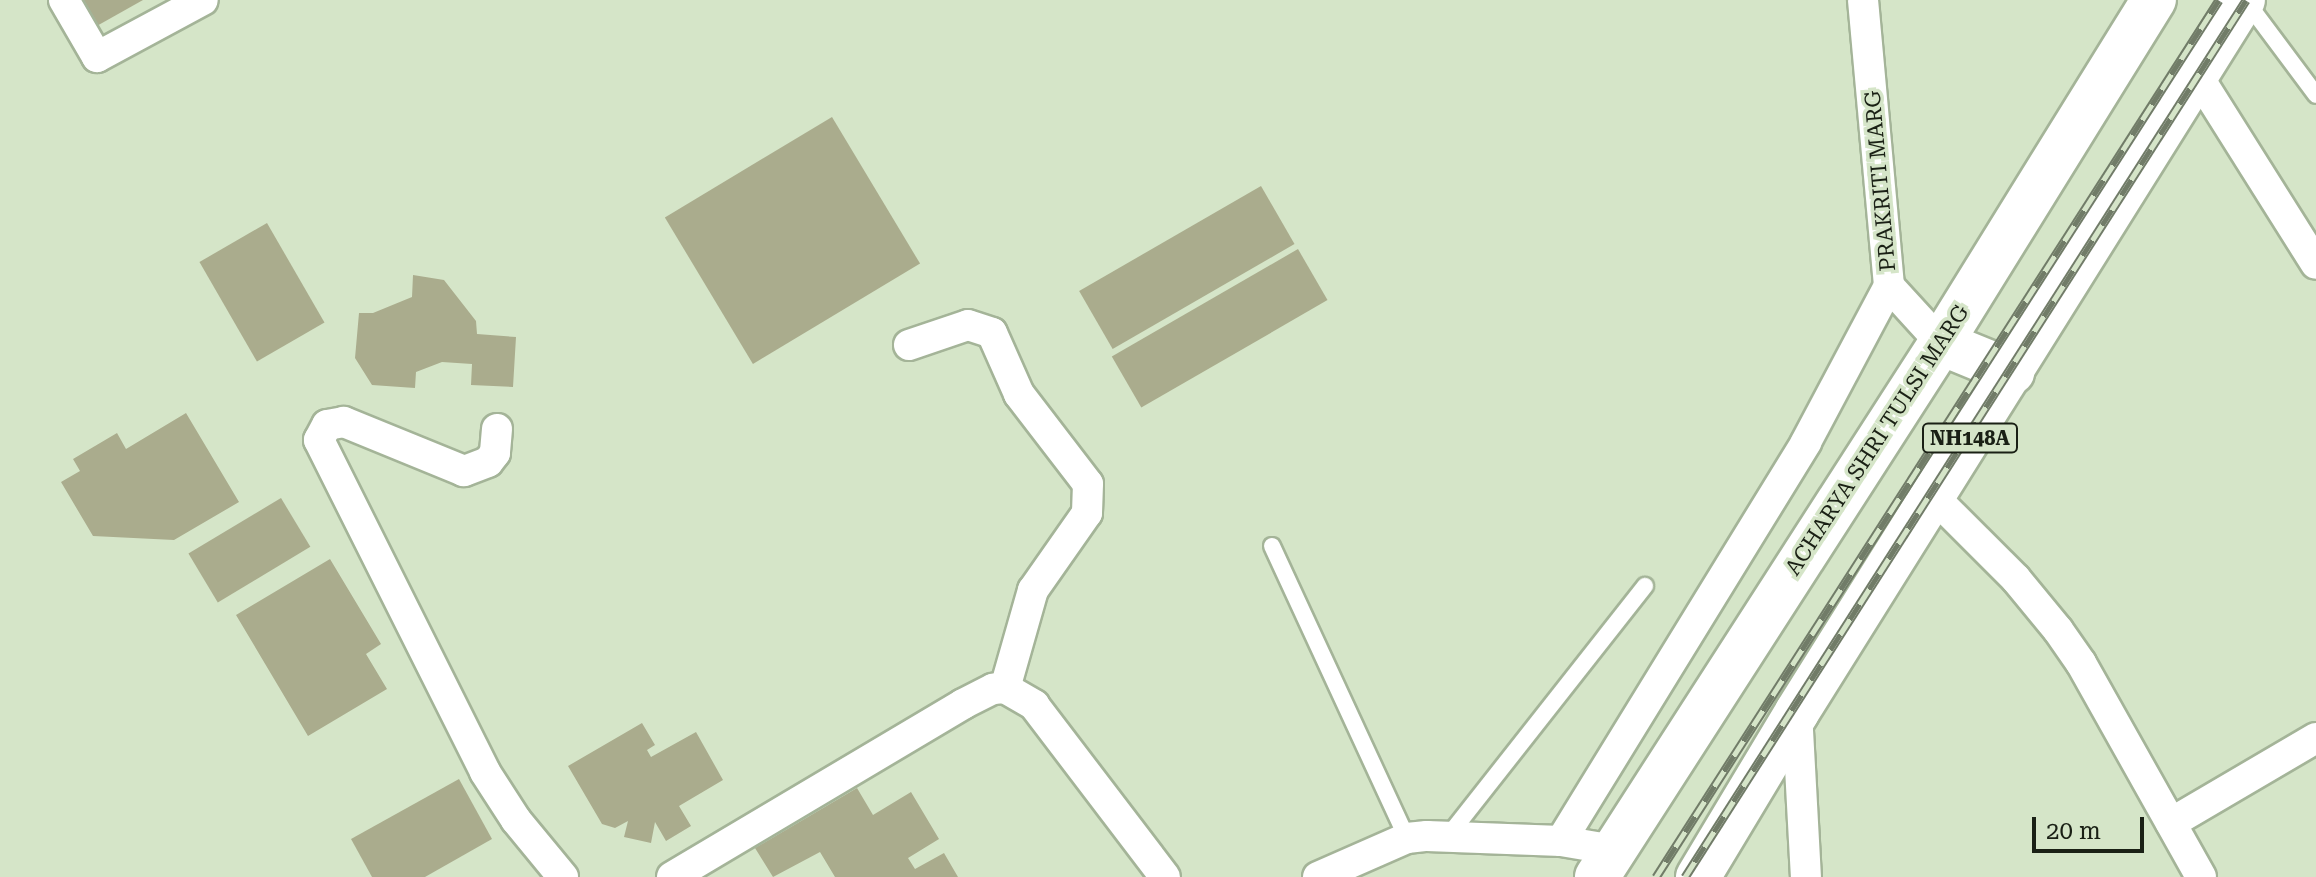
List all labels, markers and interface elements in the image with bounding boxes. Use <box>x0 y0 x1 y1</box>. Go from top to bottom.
street label: PRAKRITI MARG <box>1859 89 1901 273</box>
street label: ACHARYA SHRI TULSI MARG <box>1780 300 1974 580</box>
road number: NH148A <box>1922 422 2018 454</box>
scale bar <box>2036 801 2148 851</box>
text: 20 m <box>2046 817 2101 845</box>

